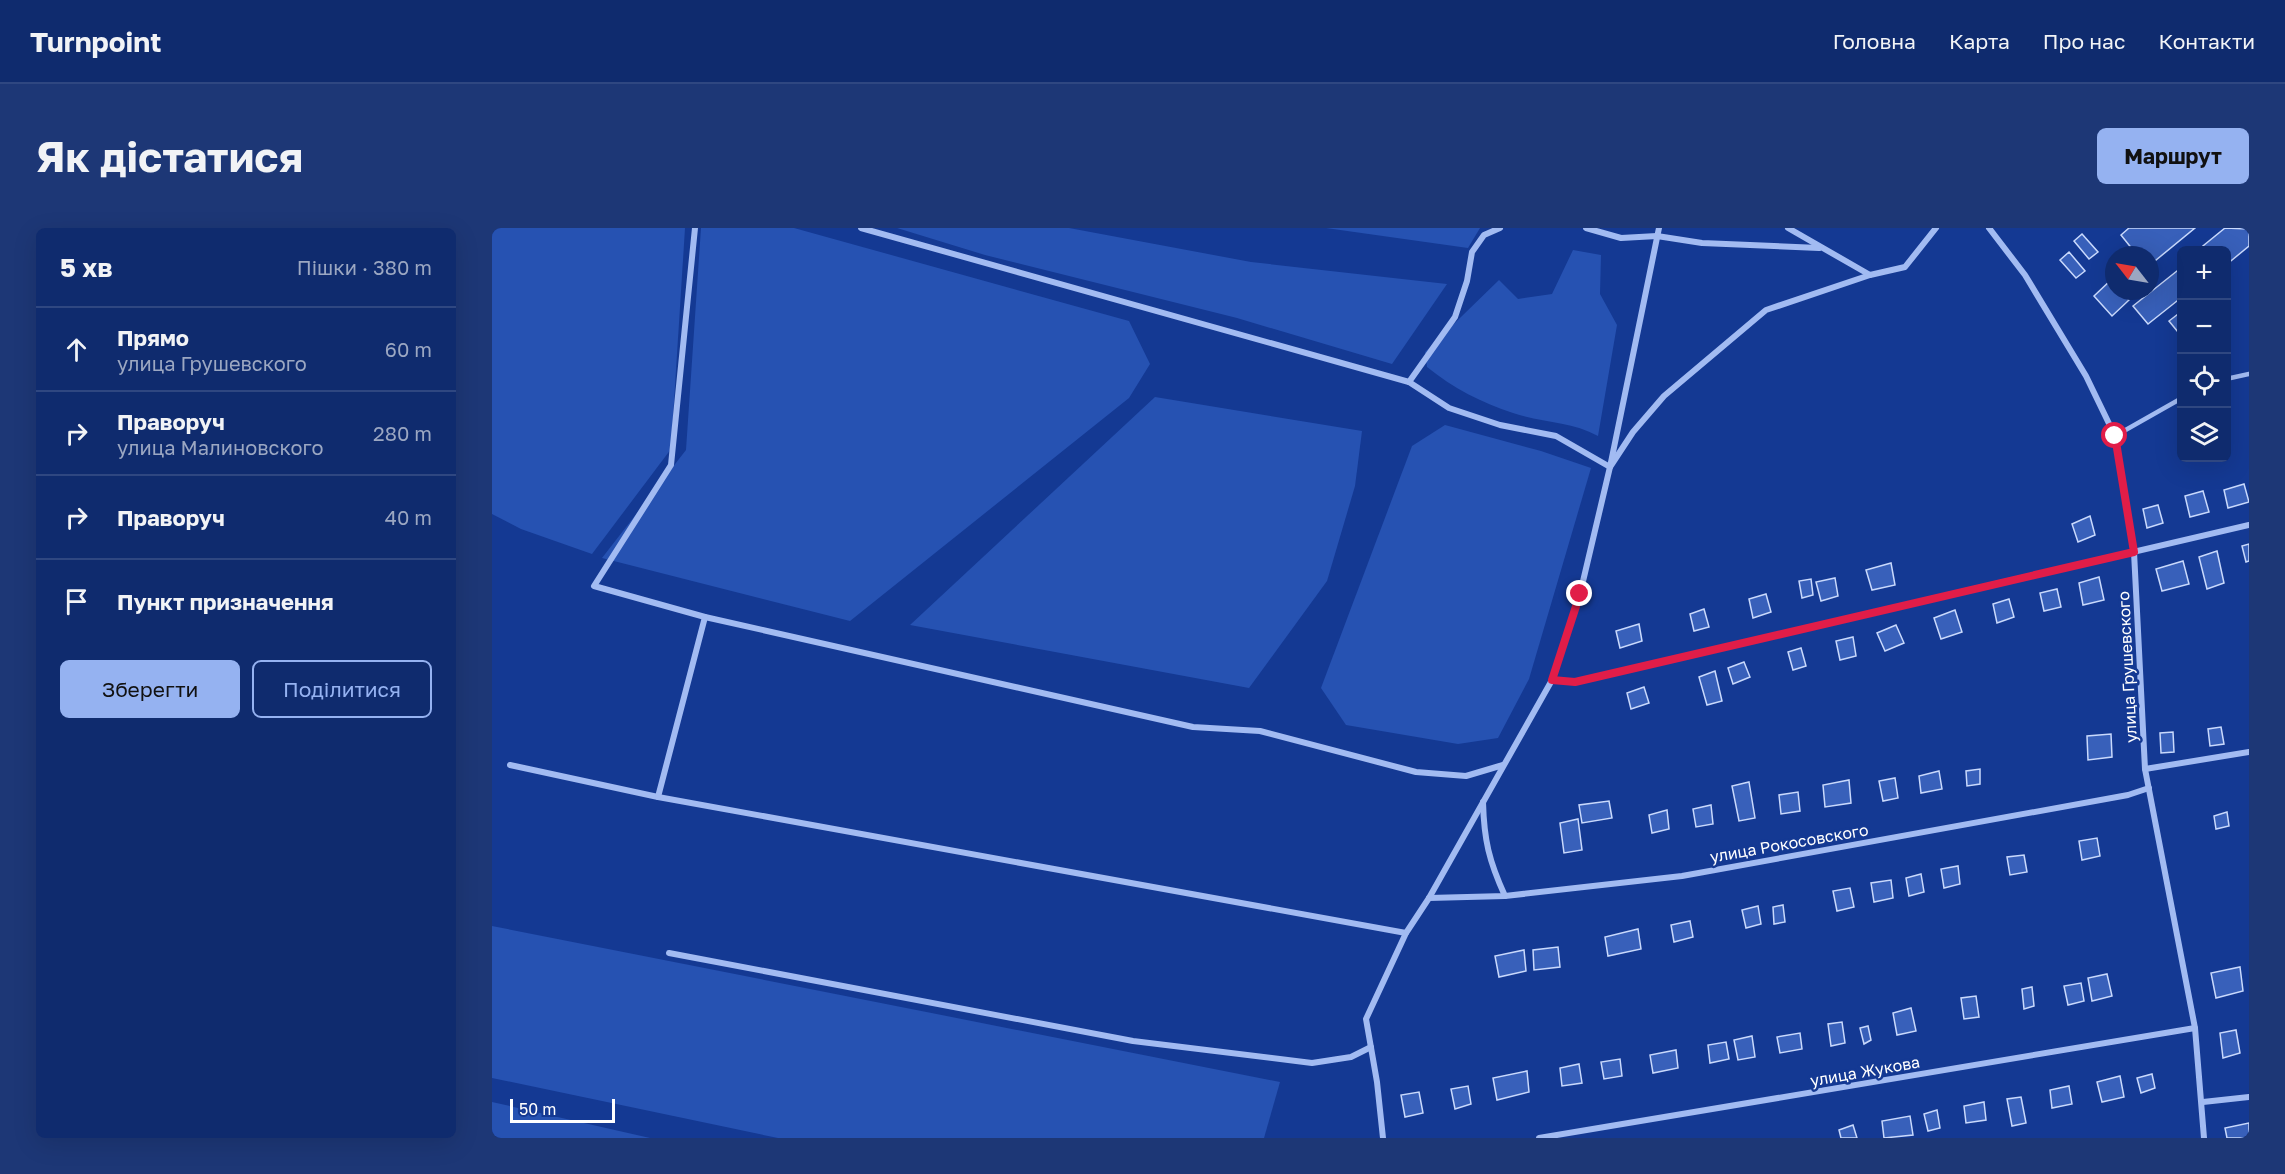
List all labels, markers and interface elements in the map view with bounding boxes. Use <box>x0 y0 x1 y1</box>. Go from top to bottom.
text: Turnpoint <box>30 25 161 58</box>
text: Головна <box>1833 28 1916 54</box>
text: Карта <box>1949 28 2010 54</box>
text: Про нас <box>2043 28 2125 54</box>
text: Контакти <box>2158 28 2255 54</box>
button: Маршрут <box>2097 128 2249 184</box>
text: Як дістатися <box>36 131 303 181</box>
north arrow <box>2105 246 2159 300</box>
map controls <box>2177 246 2231 462</box>
button: + <box>2177 246 2231 300</box>
text: 5 хв <box>60 252 113 283</box>
text: Пішки · 380 m <box>297 255 432 279</box>
button: − <box>2177 300 2231 354</box>
text: Прямо <box>117 324 189 351</box>
icon: ahead <box>60 333 93 366</box>
text: 60 m <box>385 337 432 361</box>
text: улица Грушевского <box>117 351 307 375</box>
button: locate <box>2177 354 2231 408</box>
text: Праворуч <box>117 408 225 435</box>
button: layers <box>2177 408 2231 462</box>
icon: right <box>60 417 93 450</box>
text: 280 m <box>373 421 432 445</box>
route start <box>2101 422 2127 448</box>
text: улица Малиновского <box>117 435 324 459</box>
icon: right <box>60 501 93 534</box>
text: Праворуч <box>117 504 225 531</box>
text: 40 m <box>385 505 432 529</box>
route end <box>1566 580 1592 606</box>
icon: arrive <box>60 585 93 618</box>
text: Пункт призначення <box>117 588 334 615</box>
street label: улица Грушевского <box>2113 591 2141 743</box>
button: Зберегти <box>60 660 240 718</box>
button: Поділитися <box>252 660 432 718</box>
street label: улица Рокосовского <box>1708 819 1870 867</box>
street label: улица Жукова <box>1809 1052 1921 1090</box>
scale bar <box>510 1096 615 1124</box>
text: 50 m <box>519 1099 556 1119</box>

